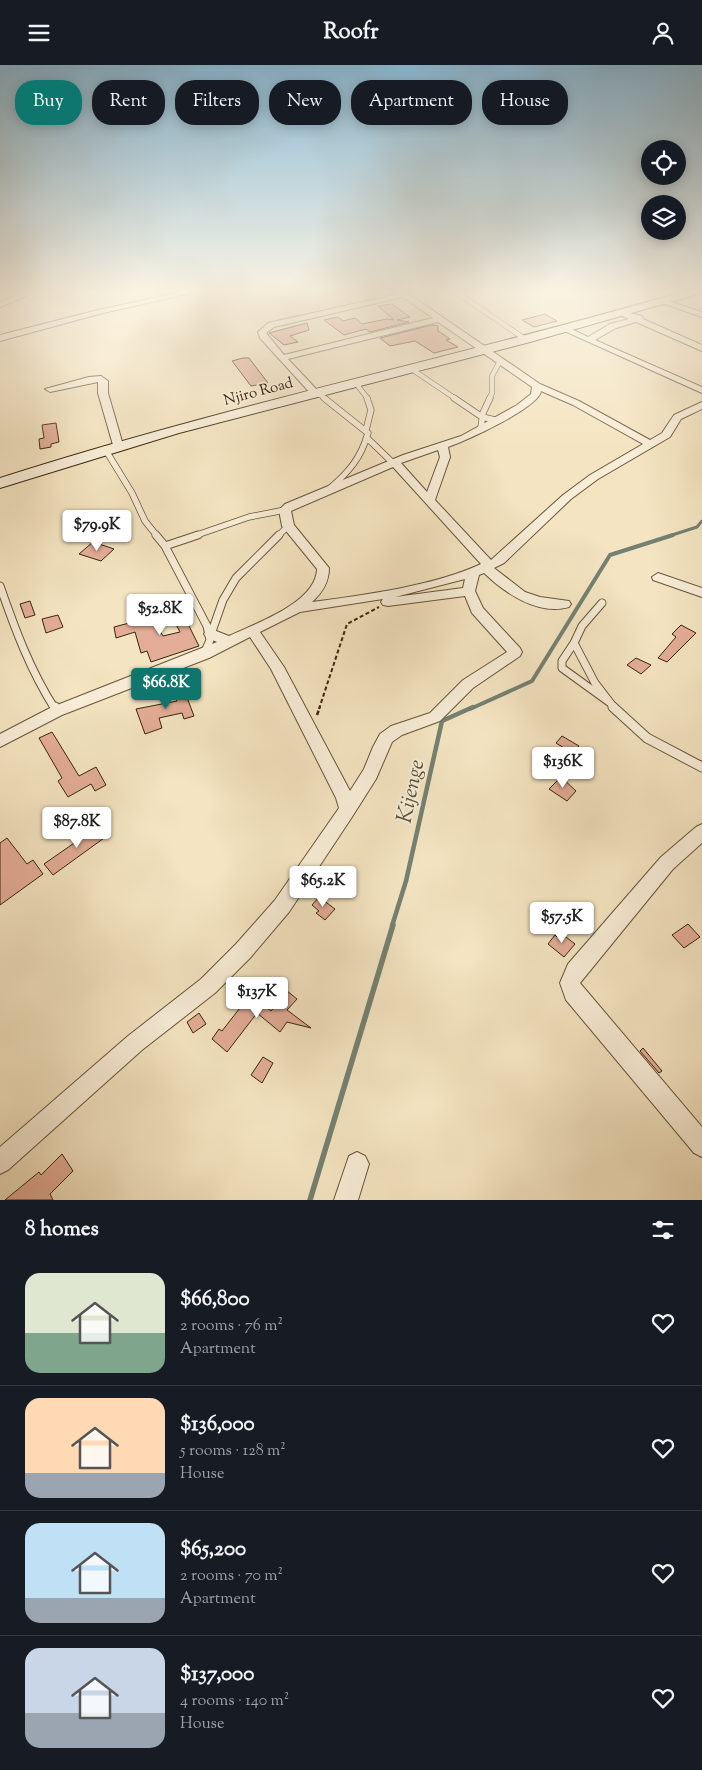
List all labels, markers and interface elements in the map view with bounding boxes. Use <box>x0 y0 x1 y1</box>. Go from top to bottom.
text: Roofr <box>323 17 379 49</box>
icon: menu <box>25 19 53 47</box>
icon: person <box>649 19 677 47</box>
chip: Buy <box>15 80 82 125</box>
chip: Rent <box>92 80 165 125</box>
chip: Filters <box>175 80 259 125</box>
chip: New <box>269 80 341 125</box>
chip: Apartment <box>351 80 472 125</box>
chip: House <box>482 80 568 125</box>
map controls <box>641 140 686 240</box>
button: locate <box>641 140 686 185</box>
button: layers <box>641 195 686 240</box>
street label: Njiro Road <box>221 373 296 412</box>
pin: $79.9K <box>56 509 138 552</box>
text: $79.9K <box>73 514 121 537</box>
pin: $52.8K <box>119 593 201 636</box>
text: $52.8K <box>137 598 183 621</box>
pin: $66.8K <box>125 667 207 710</box>
text: $66.8K <box>142 672 190 695</box>
pin: $136K <box>528 747 598 789</box>
text: $136K <box>543 751 583 774</box>
water label: Kijenge <box>390 757 434 826</box>
pin: $87.8K <box>36 807 118 849</box>
text: $87.8K <box>53 811 101 834</box>
pin: $65.2K <box>282 865 364 908</box>
text: $65.2K <box>300 870 346 893</box>
pin: $57.5K <box>521 901 603 944</box>
text: $57.5K <box>541 906 583 929</box>
pin: $137K <box>222 977 292 1019</box>
text: $137K <box>237 981 277 1004</box>
text: 8 homes <box>25 1215 99 1245</box>
icon: filters <box>649 1216 677 1244</box>
text: $66,800 <box>180 1285 250 1315</box>
icon: home <box>65 1293 125 1353</box>
icon: heart <box>649 1309 677 1337</box>
text: 2 rooms · 76 m² <box>180 1315 283 1338</box>
text: Apartment <box>180 1338 256 1361</box>
text: $136,000 <box>180 1410 255 1440</box>
icon: home <box>65 1418 125 1478</box>
icon: heart <box>649 1434 677 1462</box>
text: 5 rooms · 128 m² <box>180 1440 286 1463</box>
text: House <box>180 1463 224 1486</box>
text: $65,200 <box>180 1535 246 1565</box>
icon: home <box>65 1543 125 1603</box>
icon: heart <box>649 1559 677 1587</box>
text: 2 rooms · 70 m² <box>180 1565 283 1588</box>
text: Apartment <box>180 1588 256 1611</box>
text: $137,000 <box>180 1660 254 1690</box>
icon: home <box>65 1668 125 1728</box>
icon: heart <box>649 1684 677 1712</box>
text: 4 rooms · 140 m² <box>180 1690 289 1713</box>
text: House <box>180 1713 224 1736</box>

